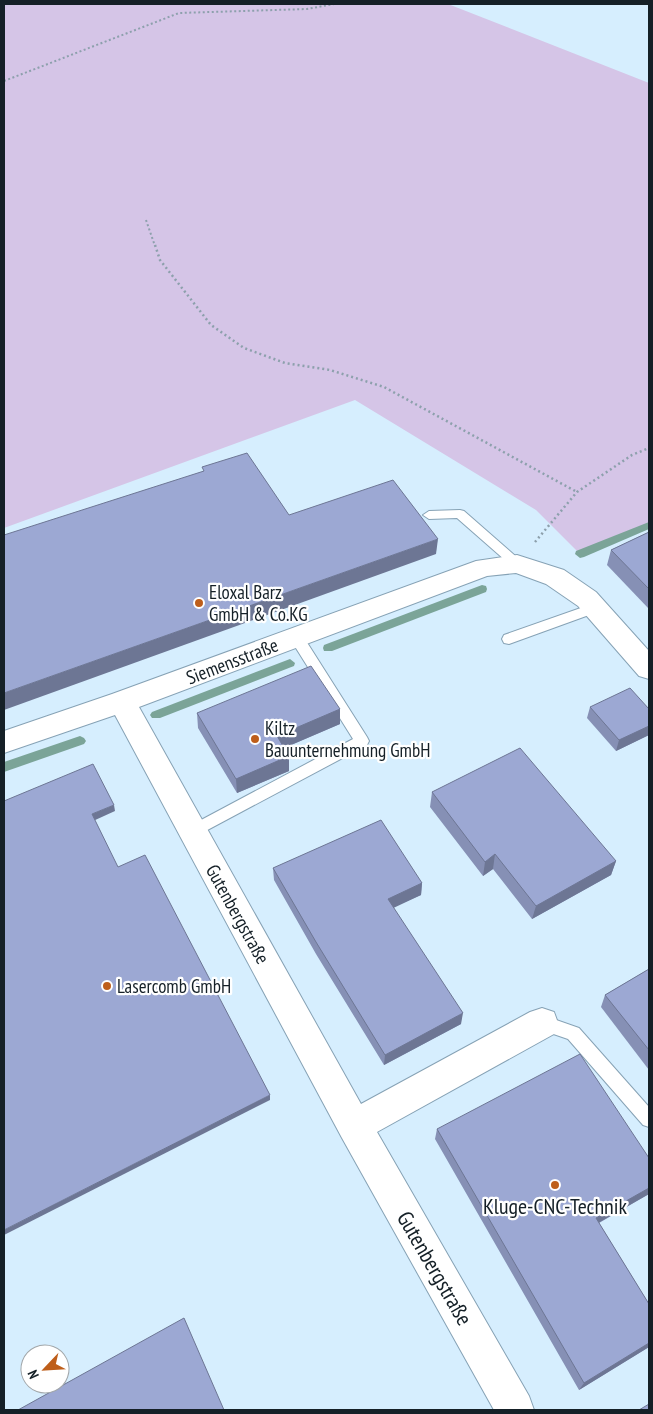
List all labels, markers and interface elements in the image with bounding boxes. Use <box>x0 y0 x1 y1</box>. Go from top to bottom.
place label: Eloxal Barz GmbH & Co.KG <box>209 580 308 626</box>
marker: Eloxal Barz GmbH & Co.KG <box>193 597 205 609</box>
street label: Siemensstraße <box>183 632 282 690</box>
place label: Kiltz Bauunternehmung GmbH <box>265 716 430 762</box>
marker: Kiltz Bauunternehmung GmbH <box>249 733 261 745</box>
street label: Gutenbergstraße <box>201 860 275 968</box>
place label: Lasercomb GmbH <box>117 974 231 998</box>
marker: Lasercomb GmbH <box>101 980 113 992</box>
marker: Kluge-CNC-Technik <box>549 1179 561 1191</box>
place label: Kluge-CNC-Technik <box>483 1192 628 1220</box>
street label: Gutenbergstraße <box>391 1206 479 1330</box>
north arrow <box>20 1344 70 1394</box>
text: N <box>23 1367 43 1382</box>

